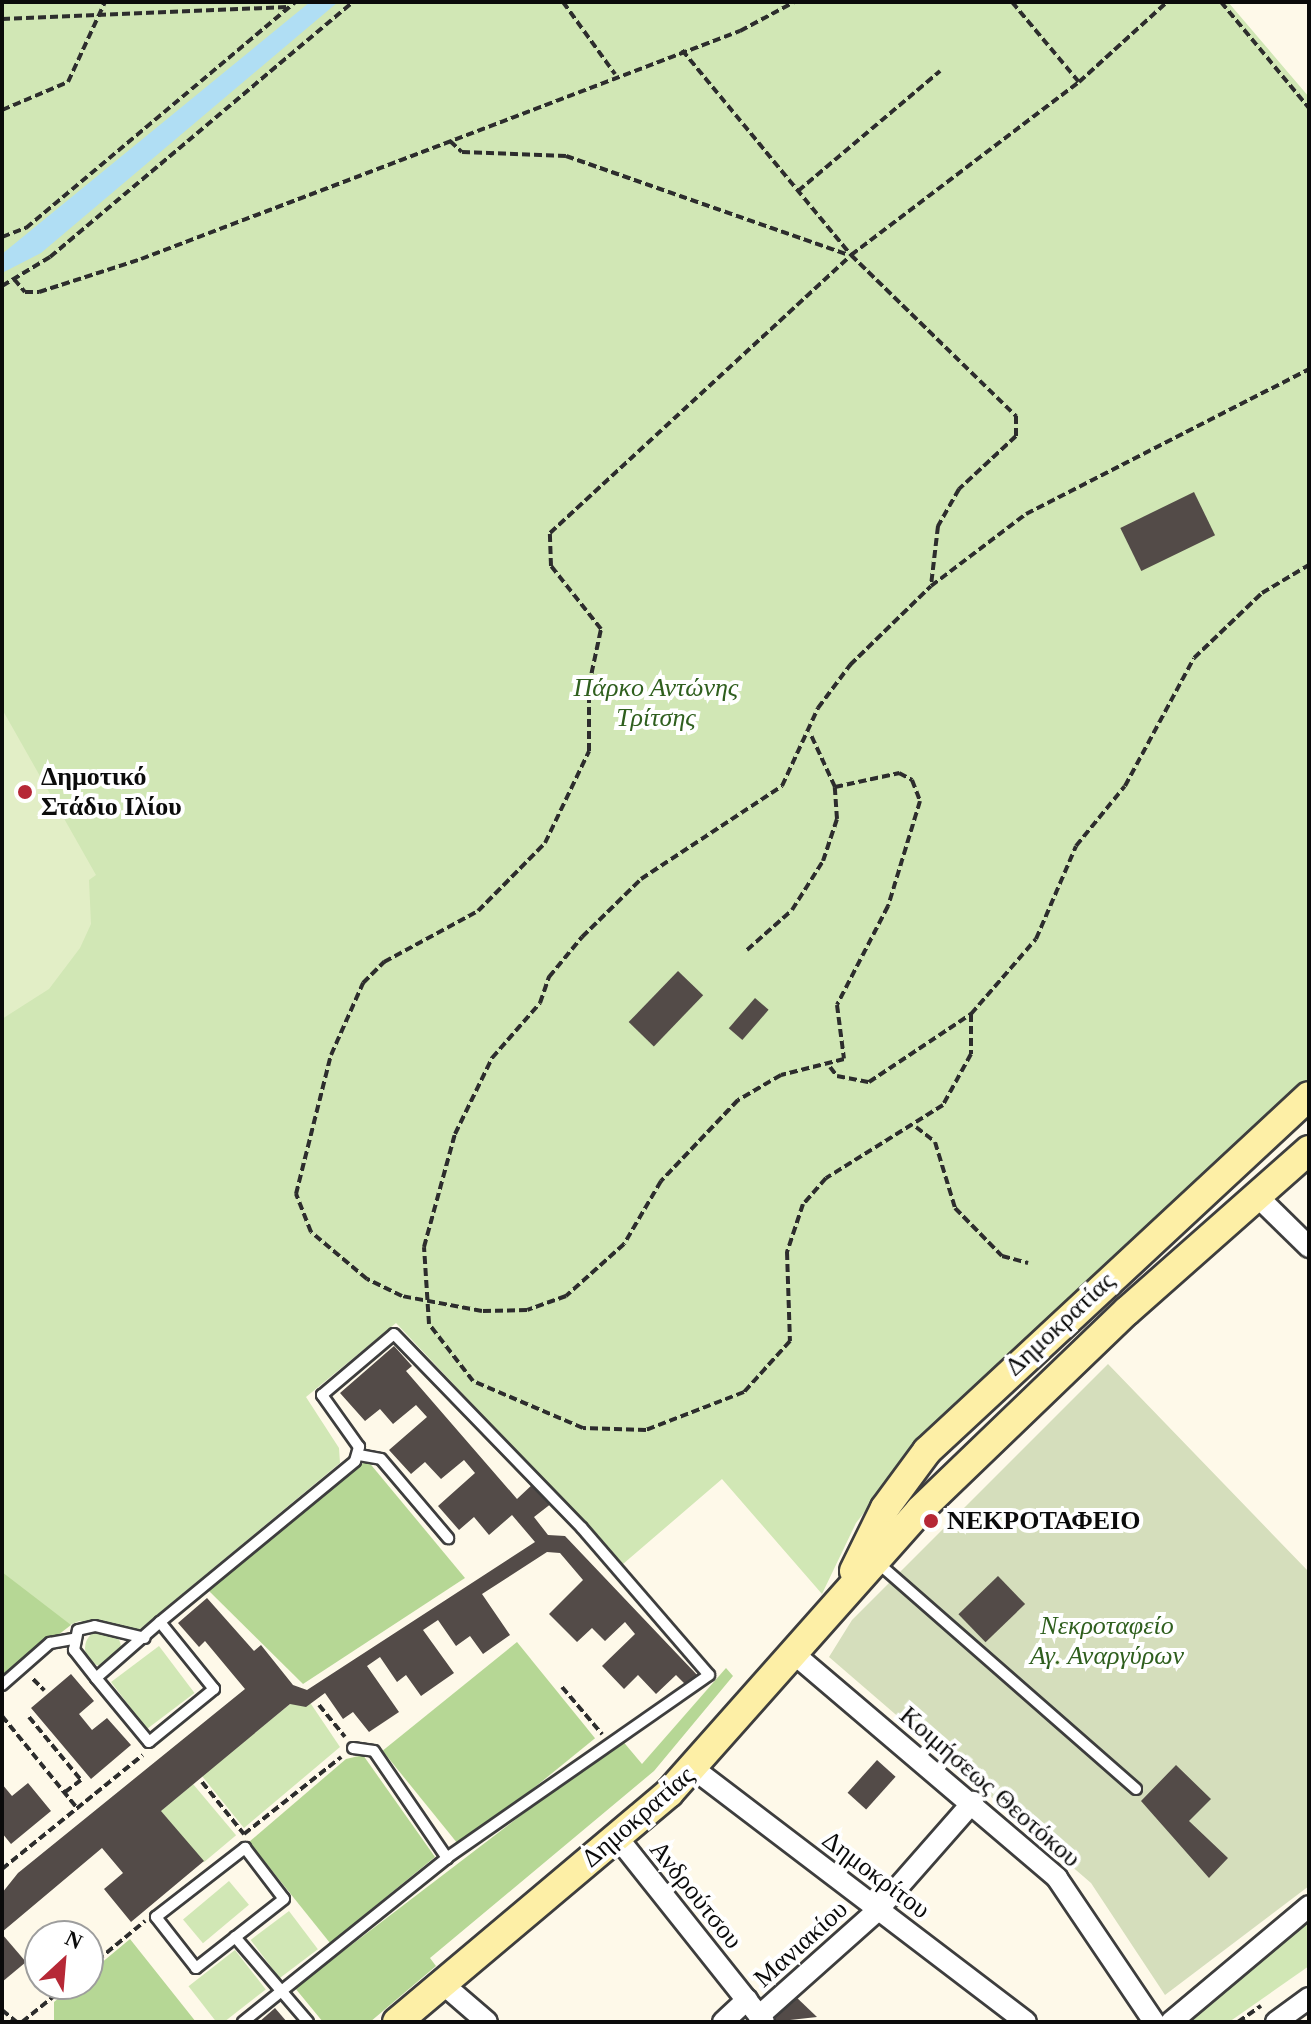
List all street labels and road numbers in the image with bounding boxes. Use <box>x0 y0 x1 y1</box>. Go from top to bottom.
street label: Δημοκρατίας <box>999 1265 1121 1383</box>
street label: Κοιμήσεως Θεοτόκου <box>893 1700 1087 1874</box>
street label: Δημοκρατίας <box>576 1760 700 1874</box>
street label: Δημοκρίτου <box>816 1824 936 1926</box>
street label: Ανδρούτσου <box>643 1835 749 1955</box>
street label: Μανιακίου <box>748 1894 854 1994</box>

